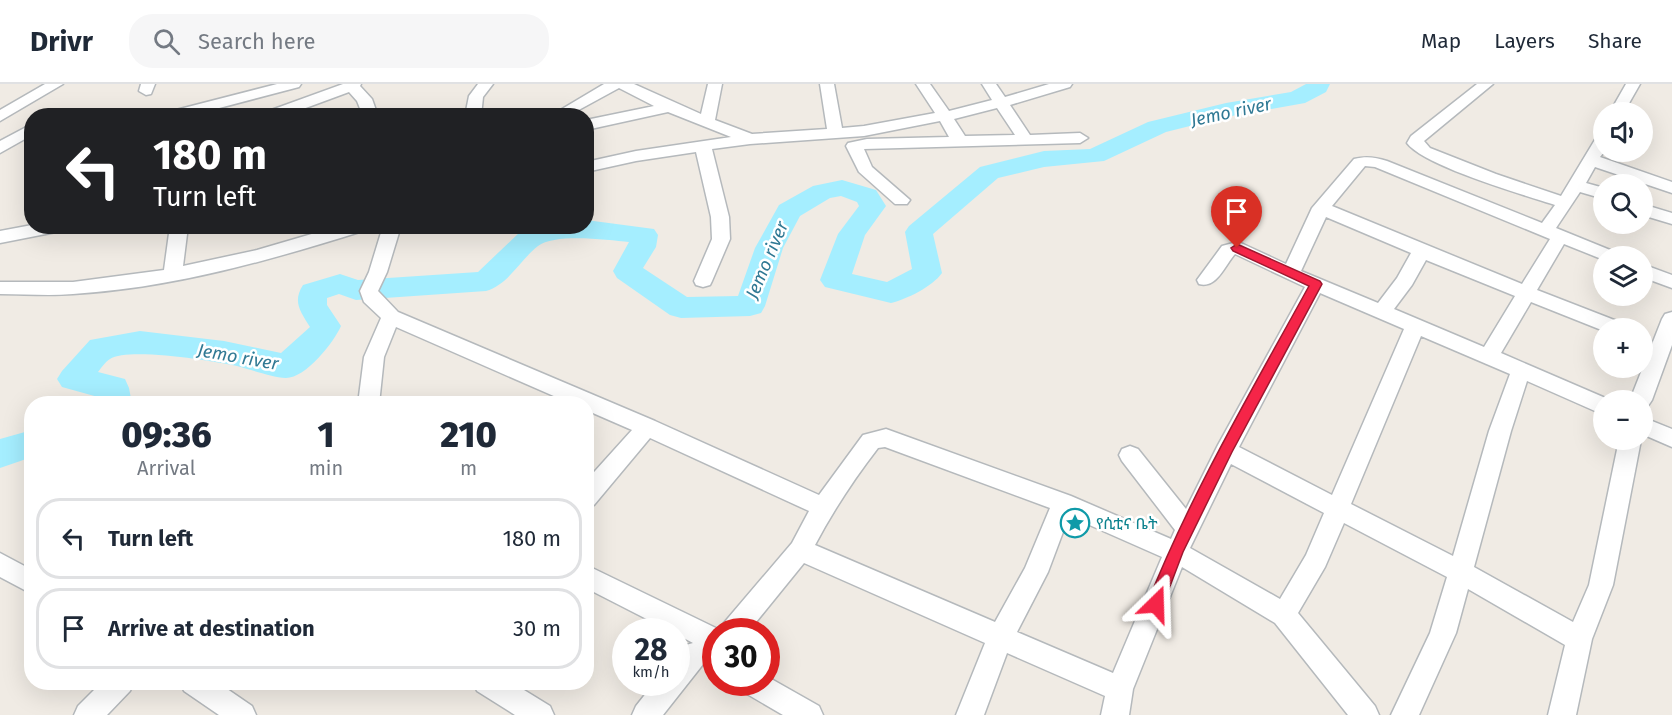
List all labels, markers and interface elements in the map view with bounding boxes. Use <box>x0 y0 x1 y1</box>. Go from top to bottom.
search box <box>129 14 549 68</box>
text: Drivr <box>30 25 93 58</box>
icon: search <box>150 25 183 58</box>
text: Search here <box>198 28 315 55</box>
text: Map <box>1421 28 1461 54</box>
text: Layers <box>1494 28 1555 54</box>
text: Share <box>1588 28 1642 54</box>
water label: Jemo river <box>1188 93 1274 131</box>
map controls <box>1593 102 1653 450</box>
button: sound <box>1593 102 1653 162</box>
text: 180 m <box>153 130 267 180</box>
icon: left <box>54 132 132 210</box>
button: search <box>1593 174 1653 234</box>
text: Turn left <box>153 181 256 213</box>
pin <box>1211 186 1262 248</box>
icon: arrive <box>1220 195 1253 228</box>
water label: Jemo river <box>741 217 794 303</box>
button: layers <box>1593 246 1653 306</box>
button: + <box>1593 318 1653 378</box>
water label: Jemo river <box>195 339 281 375</box>
button: − <box>1593 390 1653 450</box>
text: 09:36 <box>121 413 212 457</box>
text: 1 <box>317 413 334 457</box>
text: 210 <box>440 413 497 457</box>
text: Arrival <box>137 456 196 480</box>
text: min <box>309 456 343 480</box>
text: m <box>460 456 477 480</box>
place icon: የሲቲና ቤት <box>1059 507 1091 539</box>
place label: የሲቲና ቤት <box>1096 514 1158 533</box>
icon: left <box>57 522 90 555</box>
text: Turn left <box>108 525 193 552</box>
text: 180 m <box>502 525 561 552</box>
position arrow <box>1124 572 1188 636</box>
icon: arrive <box>57 612 90 645</box>
text: Arrive at destination <box>108 615 315 642</box>
text: 30 m <box>513 615 561 642</box>
speed limit sign: 30 <box>702 618 780 696</box>
text: 28 <box>635 632 667 668</box>
text: km/h <box>632 663 670 681</box>

